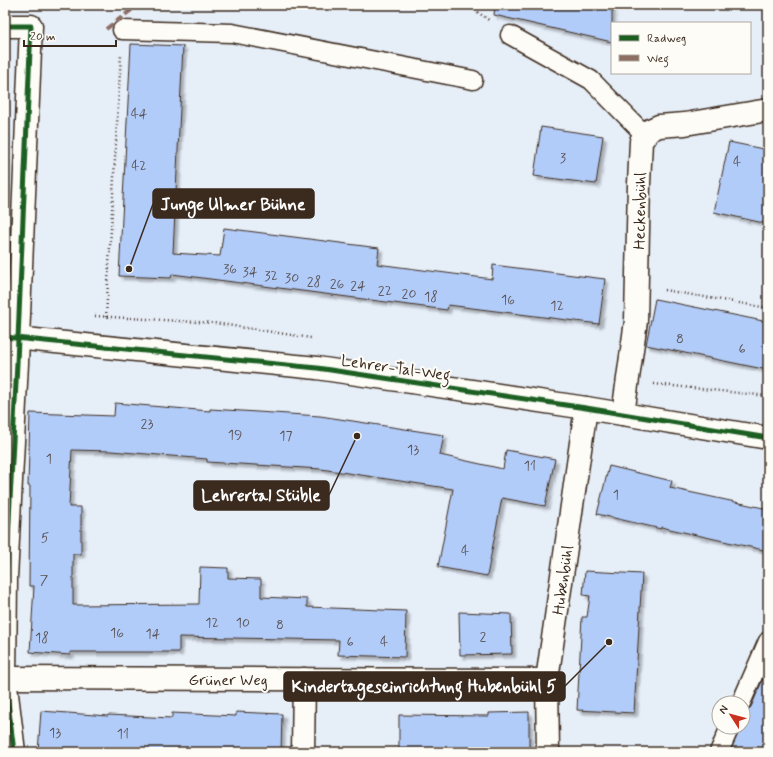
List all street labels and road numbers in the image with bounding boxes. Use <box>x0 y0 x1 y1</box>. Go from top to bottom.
street label: Heckenbühl <box>629 172 652 250</box>
street label: Lehrer-Tal-Weg <box>340 350 452 388</box>
street label: Hubenbühl <box>548 544 579 616</box>
street label: Grüner Weg <box>188 670 268 691</box>

